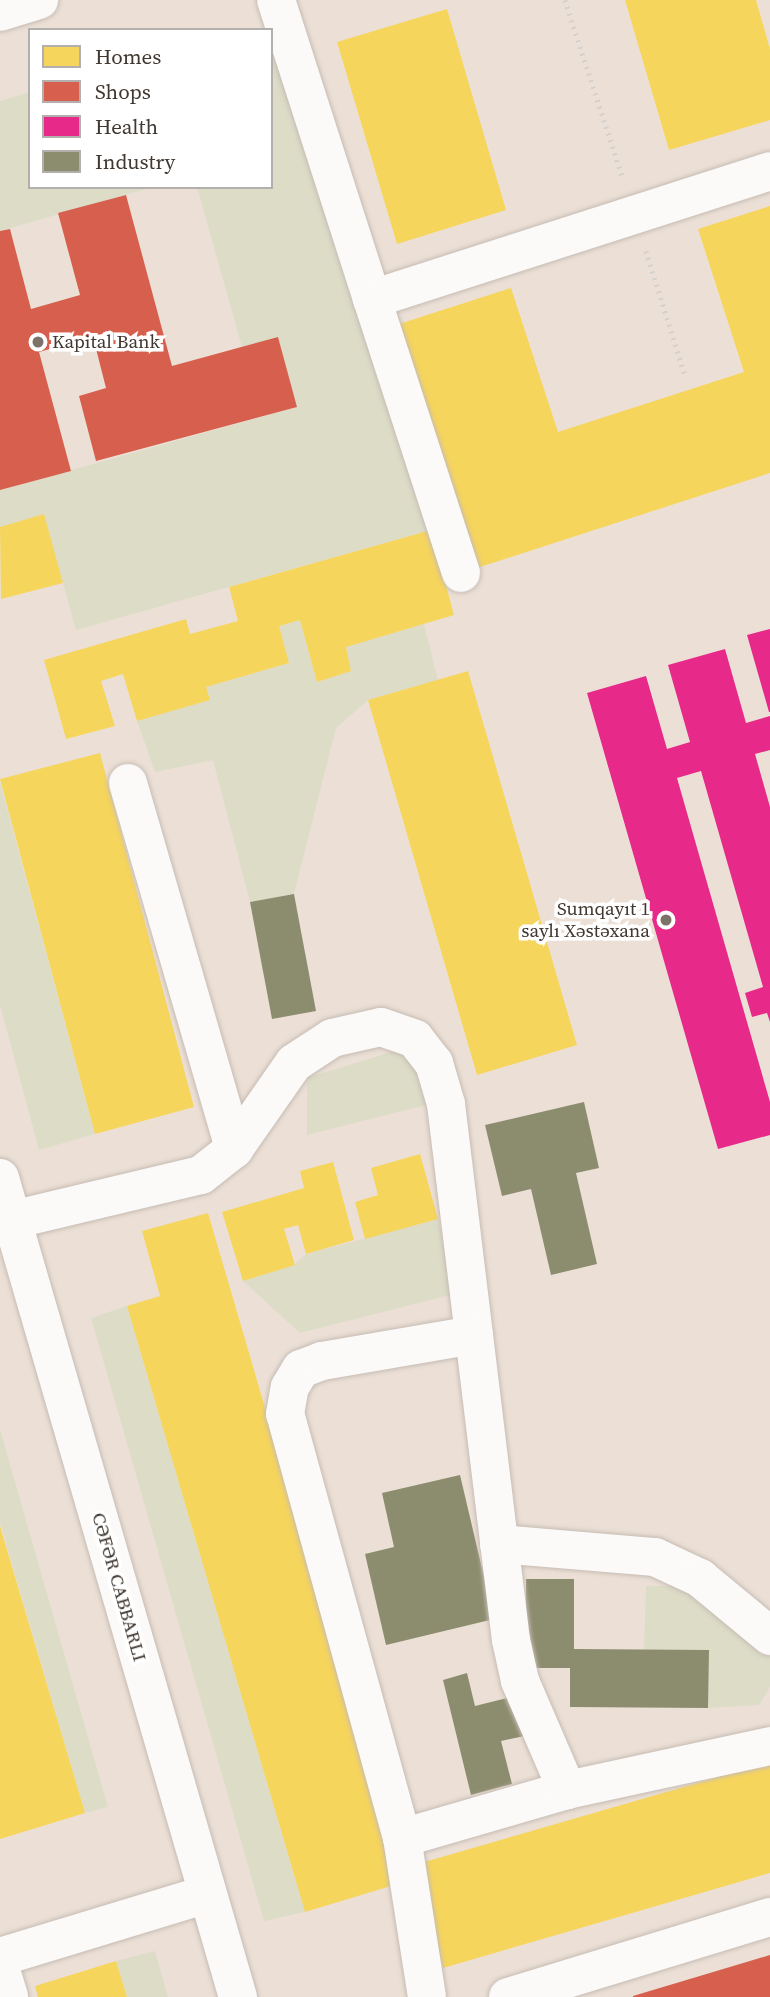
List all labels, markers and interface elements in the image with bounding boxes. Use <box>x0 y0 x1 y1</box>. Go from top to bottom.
legend <box>28 28 273 189</box>
text: Homes <box>95 42 161 71</box>
text: Shops <box>95 77 151 106</box>
text: Health <box>95 112 158 141</box>
text: Industry <box>95 147 175 176</box>
place label: Kapital Bank <box>52 331 160 353</box>
marker: Kapital Bank <box>30 334 46 350</box>
place label: Sumqayıt 1 saylı Xəstəxana <box>521 898 650 942</box>
marker: Sumqayıt 1 saylı Xəstəxana <box>656 910 676 930</box>
street label: CƏFƏR CABBARLI <box>87 1510 151 1664</box>

